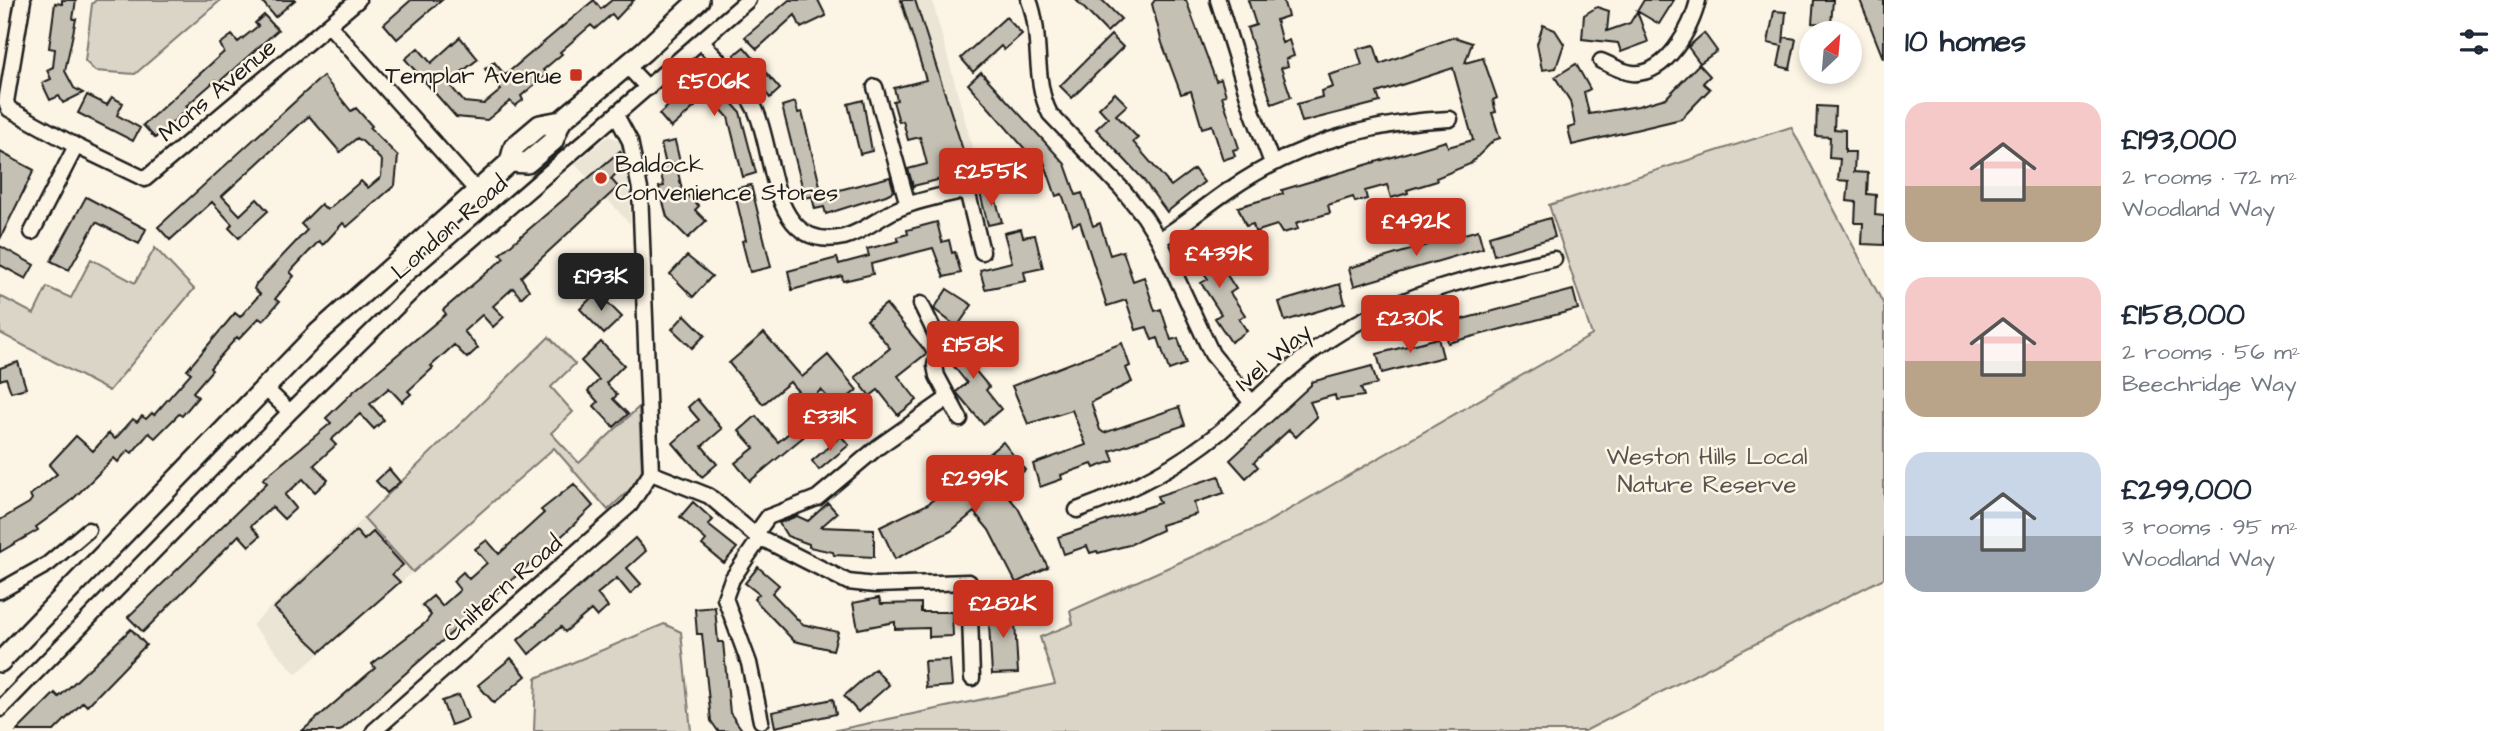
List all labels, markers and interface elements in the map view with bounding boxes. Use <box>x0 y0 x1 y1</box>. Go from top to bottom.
north arrow <box>1799 21 1862 84</box>
map controls <box>1799 21 1862 84</box>
text: 10 homes <box>1905 21 2026 63</box>
icon: filters <box>2455 23 2493 61</box>
street label: Mons Avenue <box>151 31 284 150</box>
pin: £506K <box>665 58 763 118</box>
place label: Templar Avenue <box>385 59 562 93</box>
text: £506K <box>678 65 750 97</box>
marker: Templar Avenue <box>568 67 584 83</box>
text: £193,000 <box>2122 119 2236 161</box>
icon: home <box>1961 130 2045 214</box>
place label: Baldock Convenience Stores <box>615 148 838 210</box>
pin: £255K <box>942 148 1040 208</box>
text: £255K <box>955 155 1027 187</box>
text: 2 rooms · 72 m² <box>2122 161 2297 193</box>
street label: London Road <box>384 167 515 288</box>
marker: Baldock Convenience Stores <box>593 170 609 186</box>
text: Woodland Way <box>2122 193 2275 225</box>
pin: £492K <box>1367 198 1465 258</box>
text: £492K <box>1382 205 1450 237</box>
pin: £439K <box>1170 230 1268 290</box>
text: £439K <box>1186 237 1252 269</box>
pin: £193K <box>552 254 650 313</box>
text: £193K <box>574 260 628 292</box>
text: £158,000 <box>2122 294 2245 336</box>
pin: £230K <box>1361 296 1459 355</box>
text: £230K <box>1377 302 1443 334</box>
icon: home <box>1961 305 2045 389</box>
street label: Ivel Way <box>1228 316 1320 401</box>
pin: £158K <box>924 322 1022 381</box>
text: £158K <box>943 328 1003 360</box>
text: 2 rooms · 56 m² <box>2122 336 2300 368</box>
text: Beechridge Way <box>2122 368 2297 400</box>
pin: £331K <box>781 393 879 453</box>
text: £331K <box>804 400 856 432</box>
park label: Weston Hills Local Nature Reserve <box>1606 440 1808 502</box>
pin: £299K <box>926 456 1024 515</box>
text: £299K <box>942 462 1008 494</box>
text: £299,000 <box>2122 469 2252 511</box>
icon: home <box>1961 480 2045 564</box>
text: 3 rooms · 95 m² <box>2122 511 2298 543</box>
street label: Chiltern Road <box>435 527 570 650</box>
text: Woodland Way <box>2122 543 2275 575</box>
pin: £282K <box>954 580 1052 640</box>
text: £282K <box>969 587 1037 619</box>

